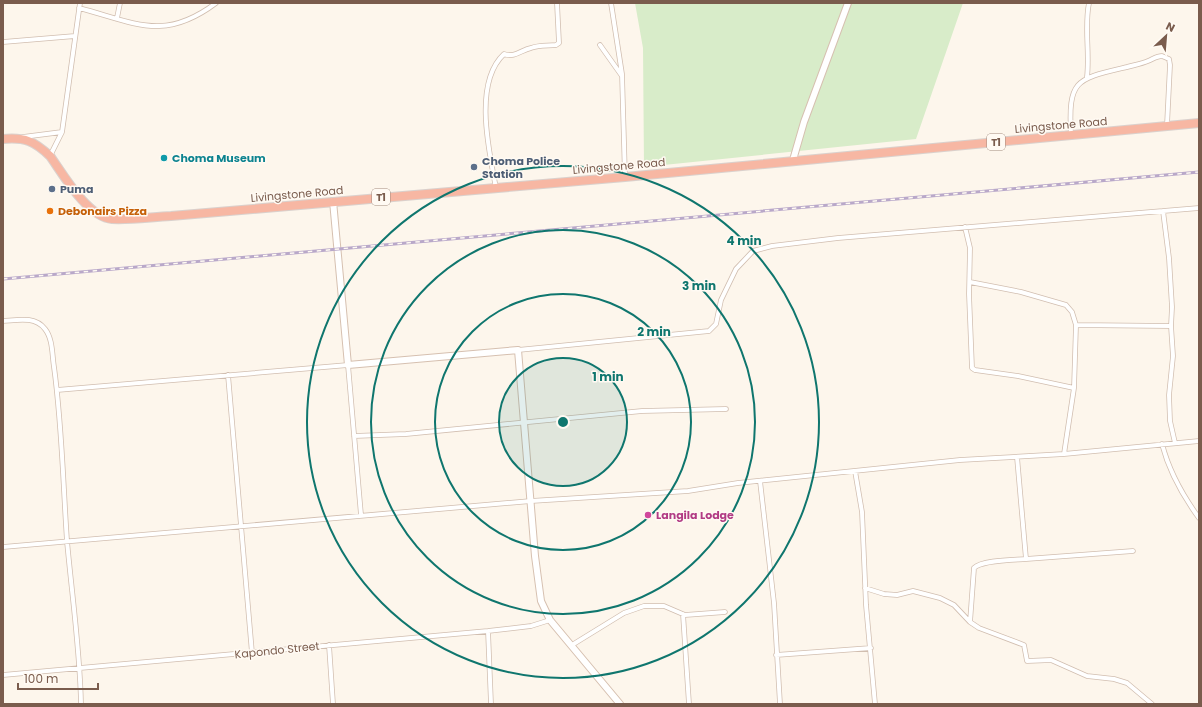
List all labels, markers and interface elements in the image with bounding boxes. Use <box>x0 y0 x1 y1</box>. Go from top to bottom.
north arrow <box>1146 16 1186 56</box>
text: N <box>1163 18 1178 36</box>
street label: Livingstone Road <box>1014 113 1108 137</box>
road number: T1 <box>987 134 1005 150</box>
place label: Choma Museum <box>172 150 266 166</box>
marker: Choma Museum <box>159 153 169 163</box>
place label: Choma Police Station <box>482 153 560 182</box>
street label: Livingstone Road <box>572 154 666 178</box>
marker: Choma Police Station <box>469 162 479 172</box>
place label: Puma <box>60 181 93 197</box>
street label: Livingstone Road <box>250 182 344 206</box>
marker: Puma <box>47 184 57 194</box>
road number: T1 <box>372 189 390 205</box>
place label: Debonairs Pizza <box>58 203 147 219</box>
marker: Debonairs Pizza <box>45 206 55 216</box>
text: 4 min <box>726 232 762 249</box>
text: 3 min <box>682 277 716 294</box>
text: 2 min <box>637 323 671 340</box>
text: 1 min <box>592 368 624 385</box>
centre of rings <box>556 415 570 429</box>
place label: Langila Lodge <box>656 507 734 523</box>
marker: Langila Lodge <box>643 510 653 520</box>
street label: Kapondo Street <box>234 638 320 662</box>
scale bar <box>18 665 98 691</box>
text: 100 m <box>24 670 58 687</box>

